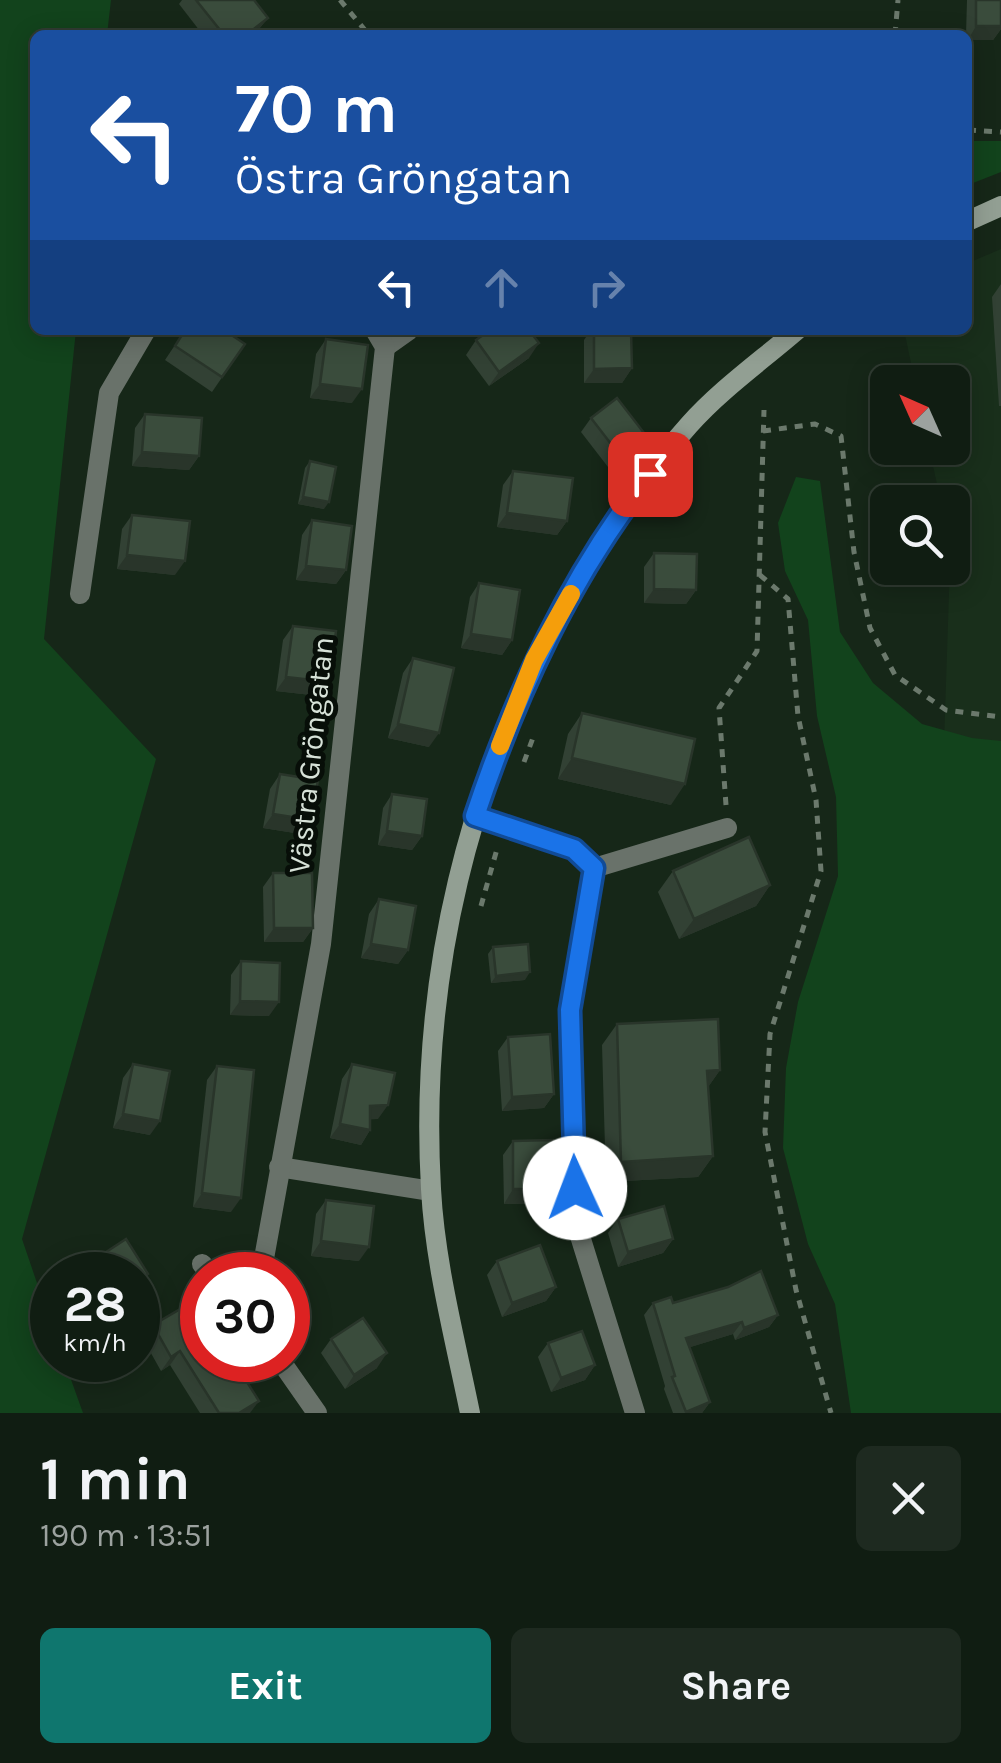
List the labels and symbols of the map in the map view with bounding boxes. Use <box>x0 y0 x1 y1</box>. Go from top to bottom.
north arrow <box>870 365 970 465</box>
pin <box>608 432 693 517</box>
street label: Västra Gröngatan <box>281 635 341 875</box>
position arrow <box>523 1136 627 1240</box>
speed limit sign: 30 <box>180 1252 310 1382</box>

